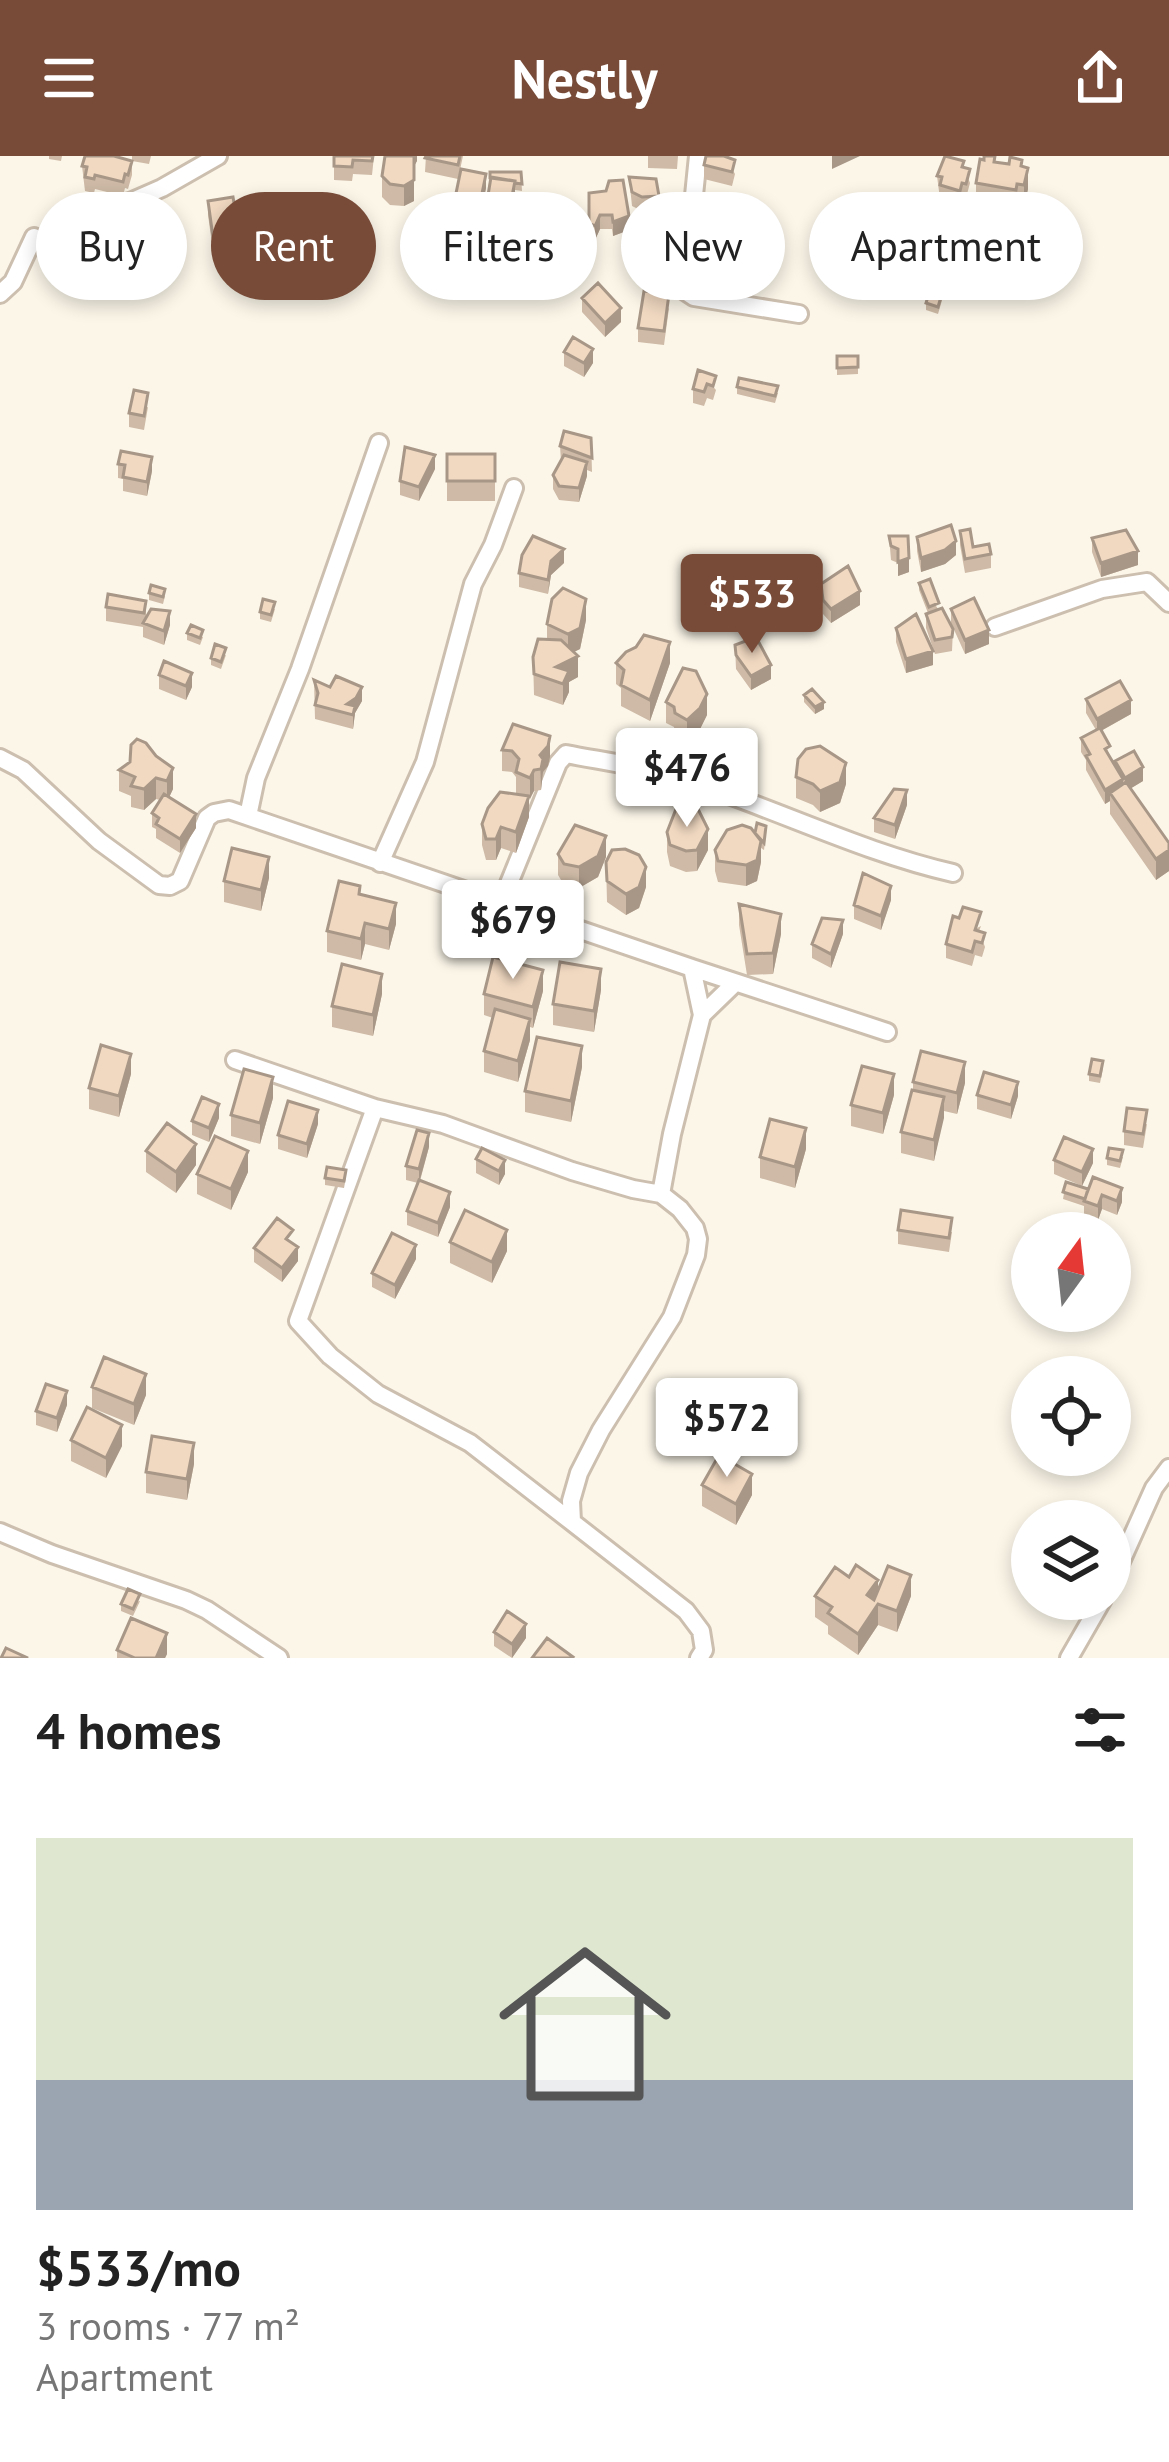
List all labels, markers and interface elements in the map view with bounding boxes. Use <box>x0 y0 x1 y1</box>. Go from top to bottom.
text: Nestly <box>511 43 658 113</box>
icon: menu <box>36 45 102 111</box>
icon: share <box>1067 45 1133 111</box>
chip: Buy <box>36 192 187 300</box>
chip: Rent <box>211 192 376 300</box>
chip: Filters <box>400 192 597 300</box>
chip: New <box>621 192 785 300</box>
chip: Apartment <box>809 192 1083 300</box>
pin: $533 <box>681 554 823 656</box>
text: $533 <box>708 567 796 618</box>
pin: $476 <box>616 728 758 830</box>
text: $476 <box>643 741 731 792</box>
pin: $679 <box>442 880 584 982</box>
text: $679 <box>469 893 557 944</box>
north arrow <box>1011 1212 1131 1332</box>
map controls <box>1011 1212 1131 1620</box>
button: locate <box>1011 1356 1131 1476</box>
pin: $572 <box>656 1378 798 1480</box>
text: $572 <box>683 1391 771 1442</box>
button: layers <box>1011 1500 1131 1620</box>
text: 4 homes <box>36 1697 222 1763</box>
icon: filters <box>1067 1697 1133 1763</box>
icon: home <box>477 1916 693 2132</box>
text: $533/mo <box>36 2234 241 2300</box>
text: 3 rooms · 77 m² <box>36 2300 300 2351</box>
text: Apartment <box>36 2351 213 2402</box>

